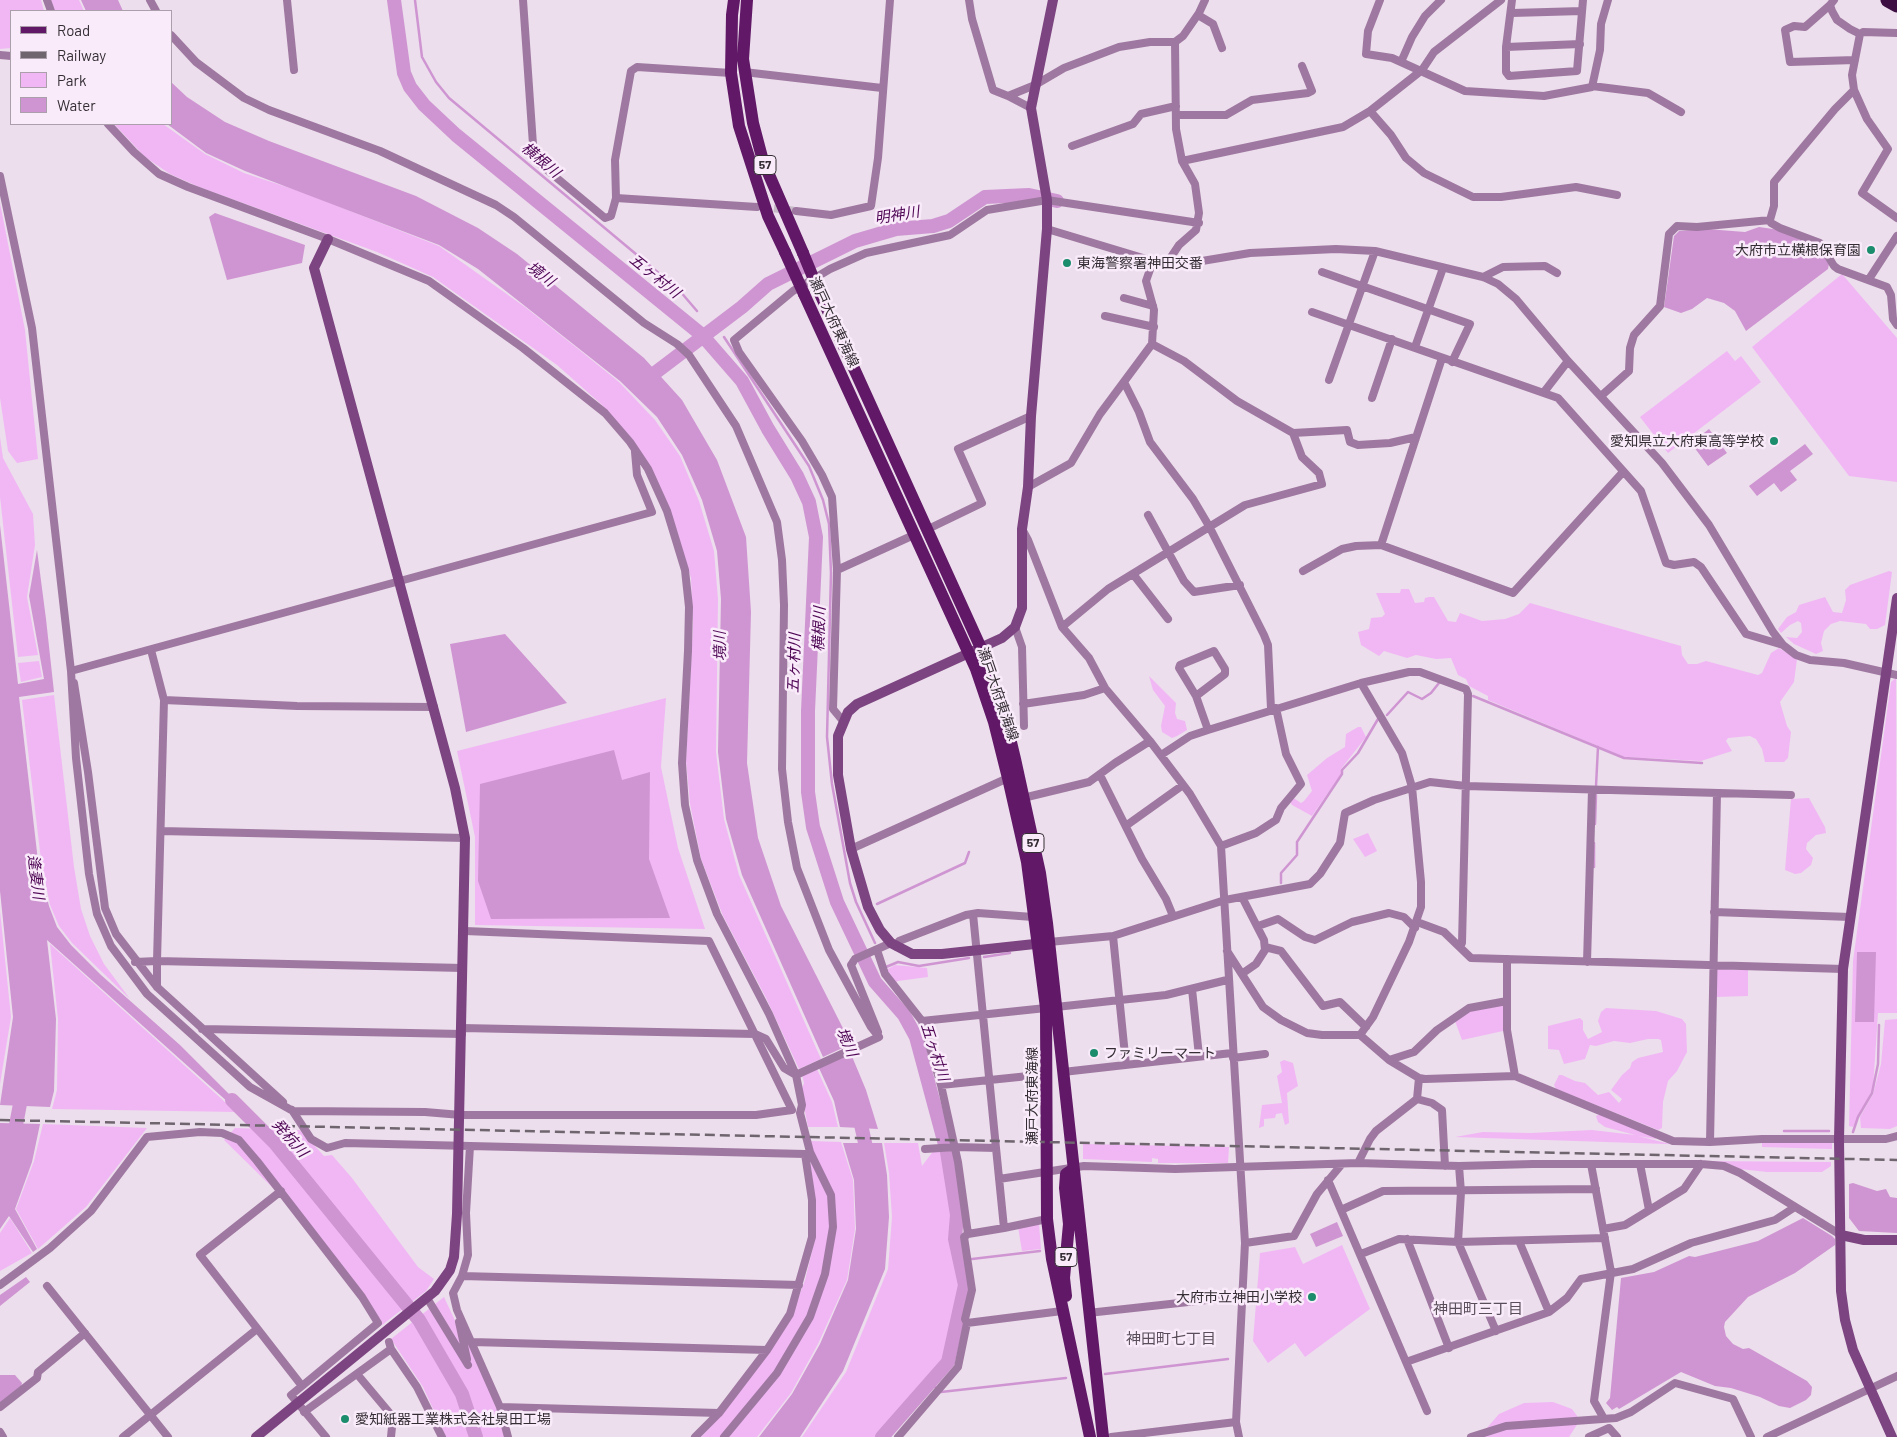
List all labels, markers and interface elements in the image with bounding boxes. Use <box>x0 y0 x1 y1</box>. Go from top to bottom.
legend <box>10 10 172 125</box>
text: Road <box>57 21 90 39</box>
text: Railway <box>57 46 106 64</box>
text: Park <box>57 71 86 89</box>
text: Water <box>57 96 96 114</box>
water label: 横根川 <box>518 139 564 181</box>
road number: 57 <box>754 156 776 174</box>
water label: 明神川 <box>873 203 921 227</box>
place label: 大府市立横根保育園 <box>1735 242 1861 258</box>
marker: 大府市立横根保育園 <box>1865 244 1877 256</box>
water label: 五ヶ村川 <box>626 250 684 302</box>
place label: 東海警察署神田交番 <box>1077 255 1203 271</box>
marker: 東海警察署神田交番 <box>1061 257 1073 269</box>
water label: 境川 <box>524 258 558 290</box>
street label: 瀬戸大府東海線 <box>806 274 862 370</box>
place label: 愛知県立大府東高等学校 <box>1610 433 1764 449</box>
marker: 愛知県立大府東高等学校 <box>1768 435 1780 447</box>
water label: 横根川 <box>809 606 829 652</box>
water label: 境川 <box>711 631 729 661</box>
water label: 五ヶ村川 <box>784 633 804 693</box>
street label: 瀬戸大府東海線 <box>974 645 1022 743</box>
road number: 57 <box>1022 834 1044 852</box>
water label: 逢妻川 <box>24 854 48 900</box>
water label: 五ヶ村川 <box>917 1021 953 1083</box>
water label: 境川 <box>833 1025 861 1059</box>
place label: ファミリーマート <box>1104 1045 1216 1061</box>
street label: 瀬戸大府東海線 <box>1024 1047 1040 1145</box>
marker: ファミリーマート <box>1088 1047 1100 1059</box>
water label: 発杭川 <box>268 1115 312 1161</box>
road number: 57 <box>1055 1248 1077 1266</box>
place label: 大府市立神田小学校 <box>1176 1289 1302 1305</box>
marker: 大府市立神田小学校 <box>1306 1291 1318 1303</box>
district label: 神田町三丁目 <box>1433 1300 1523 1318</box>
district label: 神田町七丁目 <box>1126 1330 1216 1348</box>
place label: 愛知紙器工業株式会社泉田工場 <box>355 1411 551 1427</box>
marker: 愛知紙器工業株式会社泉田工場 <box>339 1413 351 1425</box>

